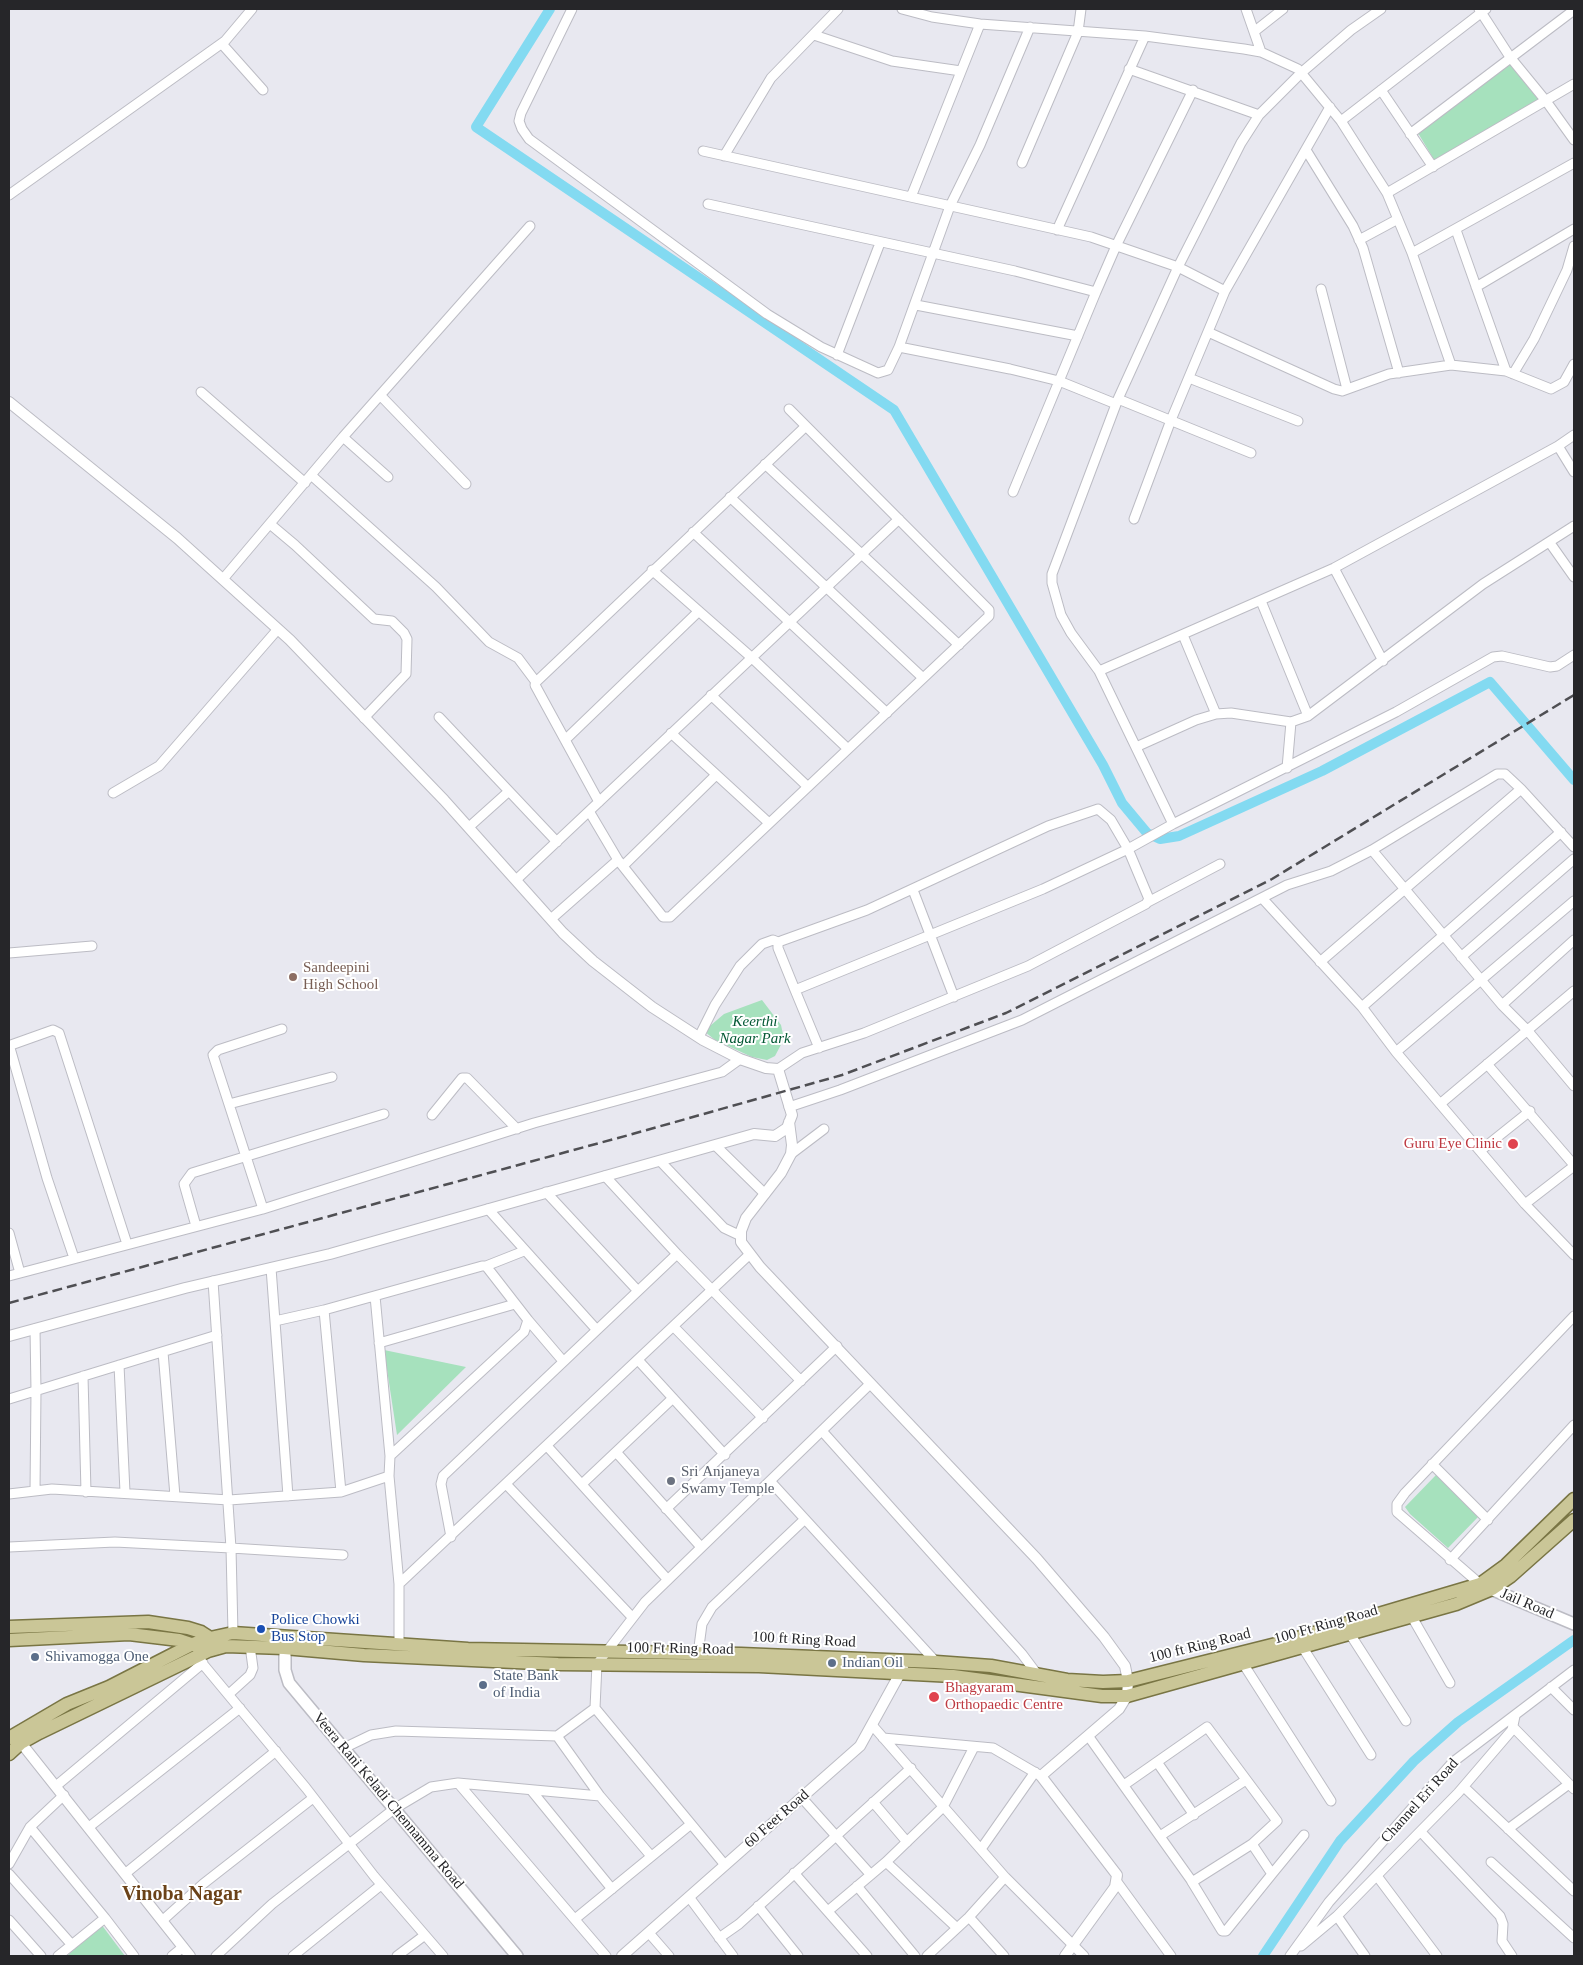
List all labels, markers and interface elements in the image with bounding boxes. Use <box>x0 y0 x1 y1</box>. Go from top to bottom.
place label: Sandeepini High School <box>303 959 378 994</box>
marker: Sandeepini High School <box>287 971 299 983</box>
park label: Keerthi Nagar Park <box>719 1013 791 1048</box>
place label: Guru Eye Clinic <box>1404 1135 1502 1153</box>
marker: Guru Eye Clinic <box>1506 1137 1520 1151</box>
place label: Sri Anjaneya Swamy Temple <box>681 1463 775 1498</box>
marker: Sri Anjaneya Swamy Temple <box>665 1475 677 1487</box>
street label: Jail Road <box>1498 1585 1556 1623</box>
street label: 100 Ft Ring Road <box>1272 1602 1380 1648</box>
place label: Police Chowki Bus Stop <box>271 1611 360 1646</box>
marker: Police Chowki Bus Stop <box>255 1623 267 1635</box>
street label: 100 ft Ring Road <box>1147 1625 1253 1667</box>
street label: 100 ft Ring Road <box>752 1628 856 1652</box>
street label: 100 Ft Ring Road <box>626 1639 734 1659</box>
place label: Shivamogga One <box>45 1648 149 1666</box>
marker: Shivamogga One <box>29 1651 41 1663</box>
place label: Indian Oil <box>842 1654 903 1672</box>
marker: Indian Oil <box>826 1657 838 1669</box>
place label: State Bank of India <box>493 1667 558 1702</box>
marker: State Bank of India <box>477 1679 489 1691</box>
place label: Bhagyaram Orthopaedic Centre <box>945 1679 1063 1714</box>
marker: Bhagyaram Orthopaedic Centre <box>927 1690 941 1704</box>
street label: Veera Rani Keladi Chennamma Road <box>309 1709 467 1893</box>
street label: Channel Eri Road <box>1377 1755 1463 1847</box>
street label: 60 Feet Road <box>741 1786 813 1852</box>
district label: Vinoba Nagar <box>122 1883 242 1907</box>

